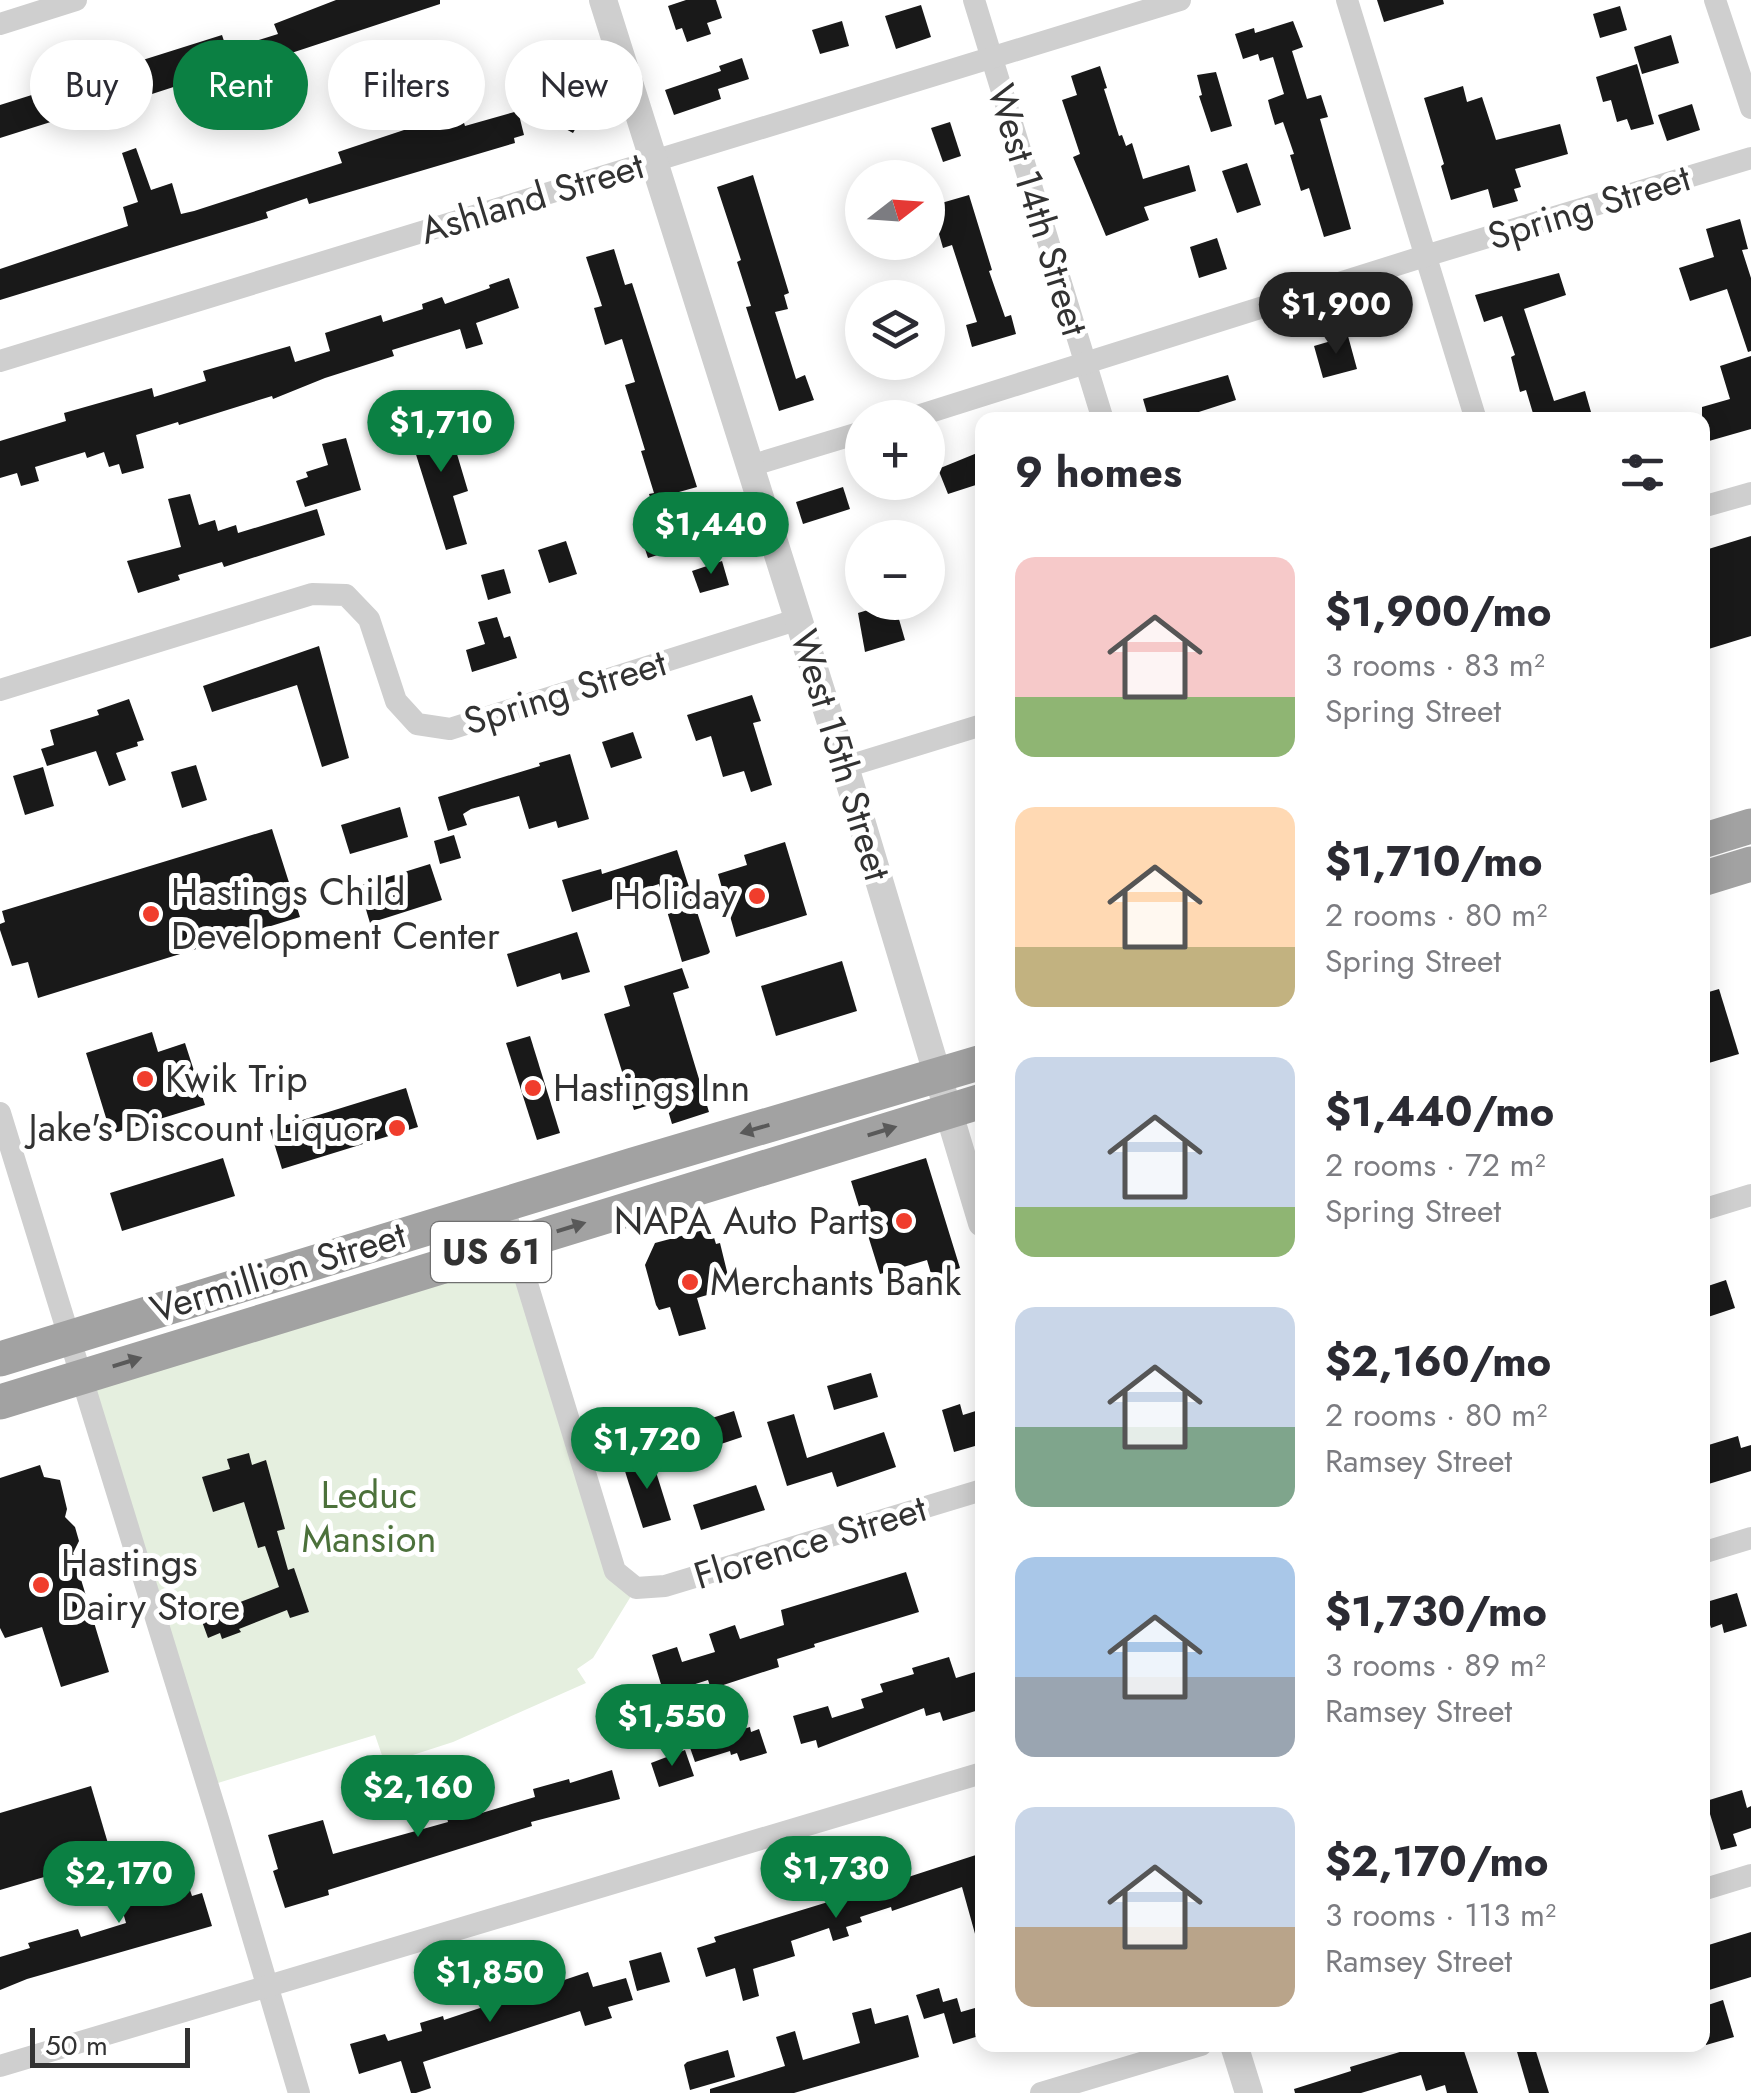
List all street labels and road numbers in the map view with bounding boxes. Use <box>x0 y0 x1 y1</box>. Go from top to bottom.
street label: West 14th Street <box>974 77 1103 342</box>
street label: Ashland Street <box>413 137 650 258</box>
street label: Spring Street <box>1481 150 1697 263</box>
street label: West 15th Street <box>777 623 906 887</box>
street label: Spring Street <box>457 635 673 748</box>
street label: Vermillion Street <box>143 1207 412 1336</box>
road number: US 61 <box>431 1222 551 1282</box>
street label: Florence Street <box>687 1480 933 1603</box>

